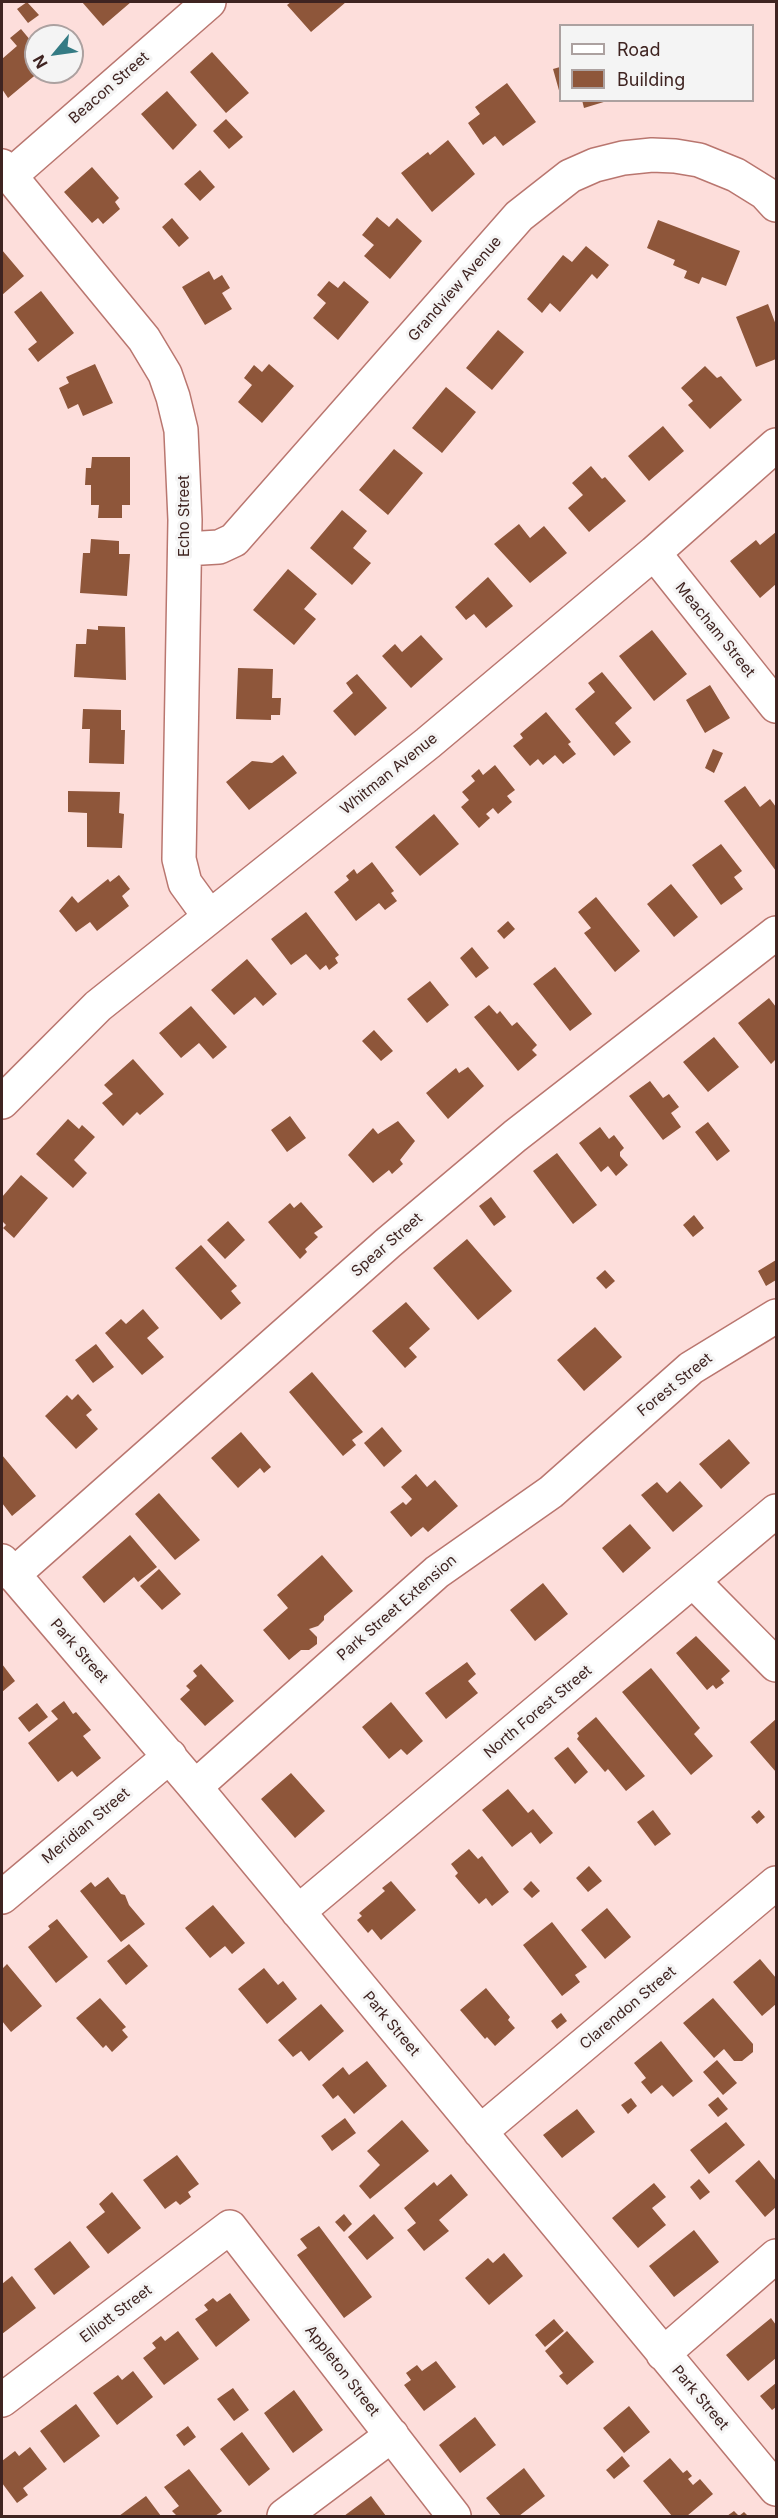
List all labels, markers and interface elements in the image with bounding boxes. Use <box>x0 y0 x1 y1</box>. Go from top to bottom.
north arrow <box>24 24 84 84</box>
legend <box>559 24 754 102</box>
text: Road <box>617 39 660 60</box>
street label: Beacon Street <box>65 48 153 128</box>
text: N <box>28 52 52 72</box>
text: Building <box>617 69 685 90</box>
street label: Grandview Avenue <box>405 233 505 345</box>
street label: Echo Street <box>175 475 193 557</box>
street label: Meacham Street <box>671 579 759 681</box>
street label: Whitman Avenue <box>337 729 441 819</box>
street label: Spear Street <box>348 1209 426 1281</box>
street label: Forest Street <box>634 1349 716 1421</box>
street label: Park Street Extension <box>334 1551 460 1665</box>
street label: Park Street <box>46 1615 112 1687</box>
street label: North Forest Street <box>481 1662 595 1762</box>
street label: Meridian Street <box>39 1784 133 1868</box>
street label: Clarendon Street <box>576 1963 680 2053</box>
street label: Park Street <box>359 1988 423 2060</box>
street label: Elliott Street <box>77 2281 155 2347</box>
street label: Appleton Street <box>301 2322 383 2420</box>
street label: Park Street <box>668 2362 732 2434</box>

